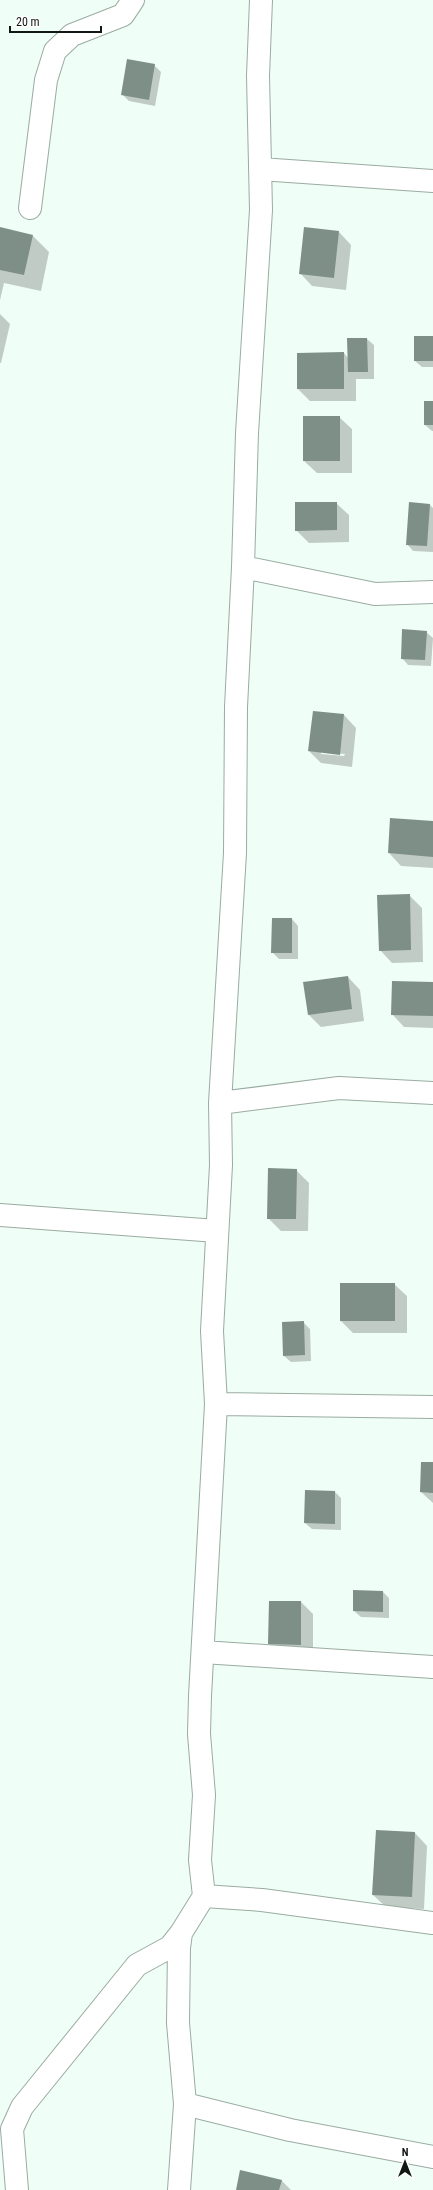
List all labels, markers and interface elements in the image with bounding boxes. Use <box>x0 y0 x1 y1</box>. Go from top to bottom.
scale bar <box>10 8 101 34</box>
text: 20 m <box>16 15 40 29</box>
north arrow <box>385 2142 425 2182</box>
text: N <box>402 2146 409 2159</box>

